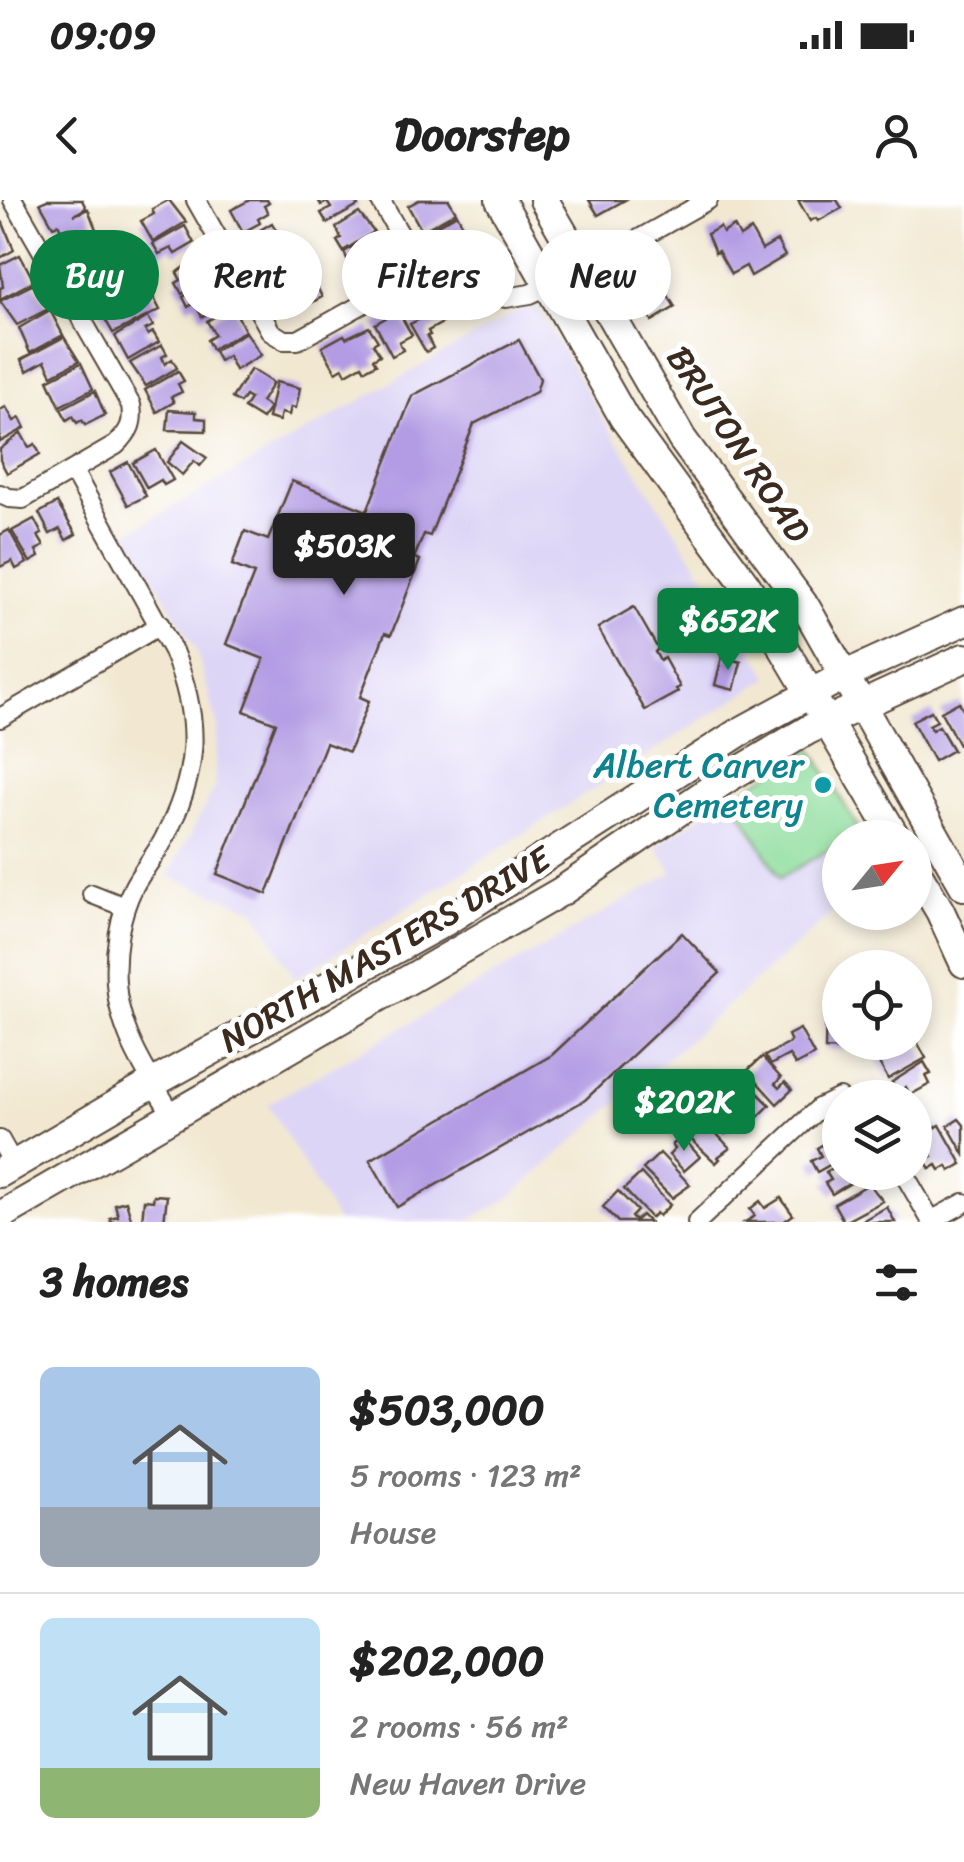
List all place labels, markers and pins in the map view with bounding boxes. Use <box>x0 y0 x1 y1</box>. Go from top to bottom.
pin: $503K <box>274 513 414 598</box>
pin: $652K <box>658 588 798 673</box>
place label: Albert Carver Cemetery <box>592 734 806 836</box>
marker: Albert Carver Cemetery <box>812 774 834 796</box>
pin: $202K <box>614 1069 754 1154</box>

